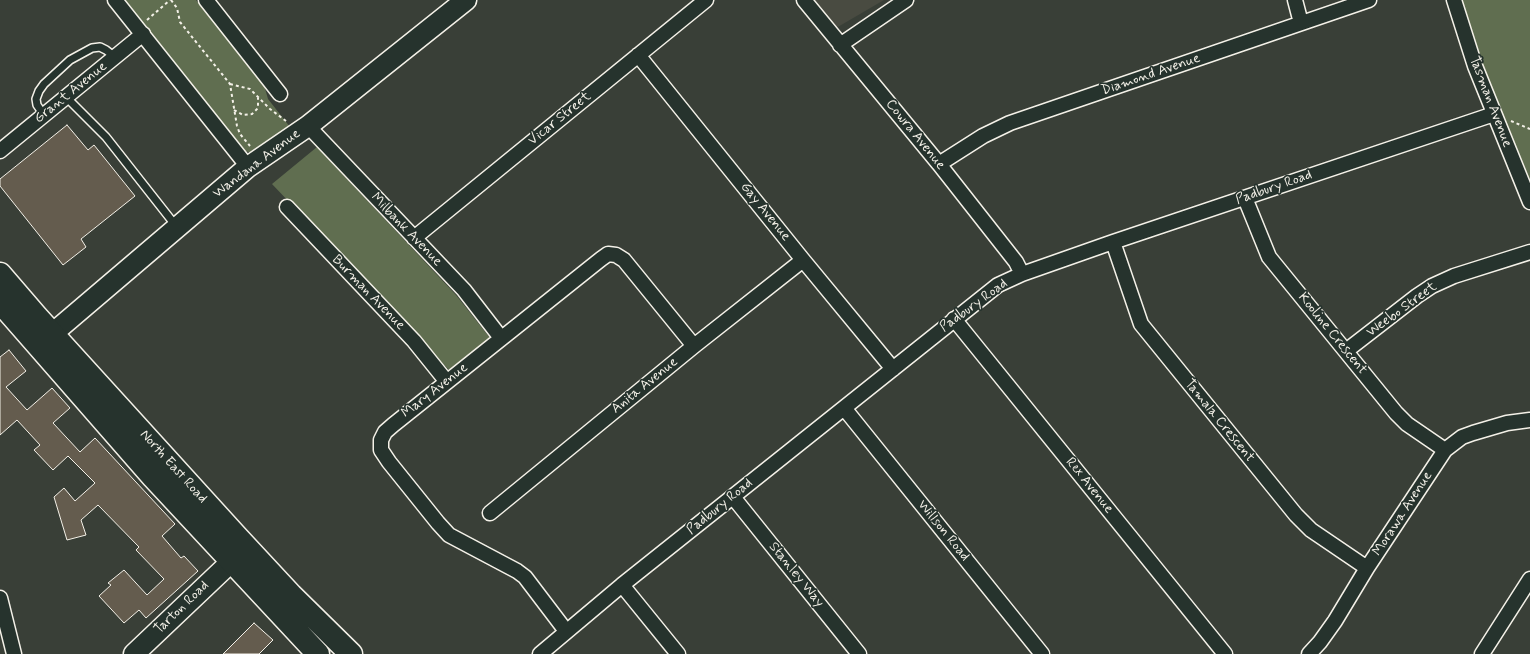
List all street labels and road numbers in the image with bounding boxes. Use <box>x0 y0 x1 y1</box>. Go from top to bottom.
street label: Diamond Avenue <box>1099 50 1203 100</box>
street label: Tasman Avenue <box>1465 54 1515 150</box>
street label: Grant Avenue <box>31 59 111 127</box>
street label: Vicar Street <box>525 89 595 149</box>
street label: Cowra Avenue <box>882 96 948 174</box>
street label: Wandana Avenue <box>210 126 304 202</box>
street label: Padbury Road <box>1234 167 1314 209</box>
street label: Gay Avenue <box>736 179 794 245</box>
street label: Milbank Avenue <box>367 190 445 270</box>
street label: Burman Avenue <box>328 252 408 334</box>
street label: Padbury Road <box>937 276 1011 336</box>
street label: Weebo Street <box>1364 279 1440 341</box>
street label: Kooline Crescent <box>1294 290 1370 378</box>
street label: Anita Avenue <box>608 354 682 418</box>
street label: Mary Avenue <box>399 360 471 422</box>
street label: Tamala Crescent <box>1180 376 1258 466</box>
street label: North East Road <box>136 427 210 507</box>
street label: Rex Avenue <box>1061 455 1117 517</box>
street label: Morawa Avenue <box>1369 469 1437 559</box>
street label: Padbury Road <box>684 475 756 539</box>
street label: Willson Road <box>913 497 973 565</box>
street label: Stanley Way <box>765 539 827 611</box>
street label: Tarton Road <box>151 578 213 638</box>

